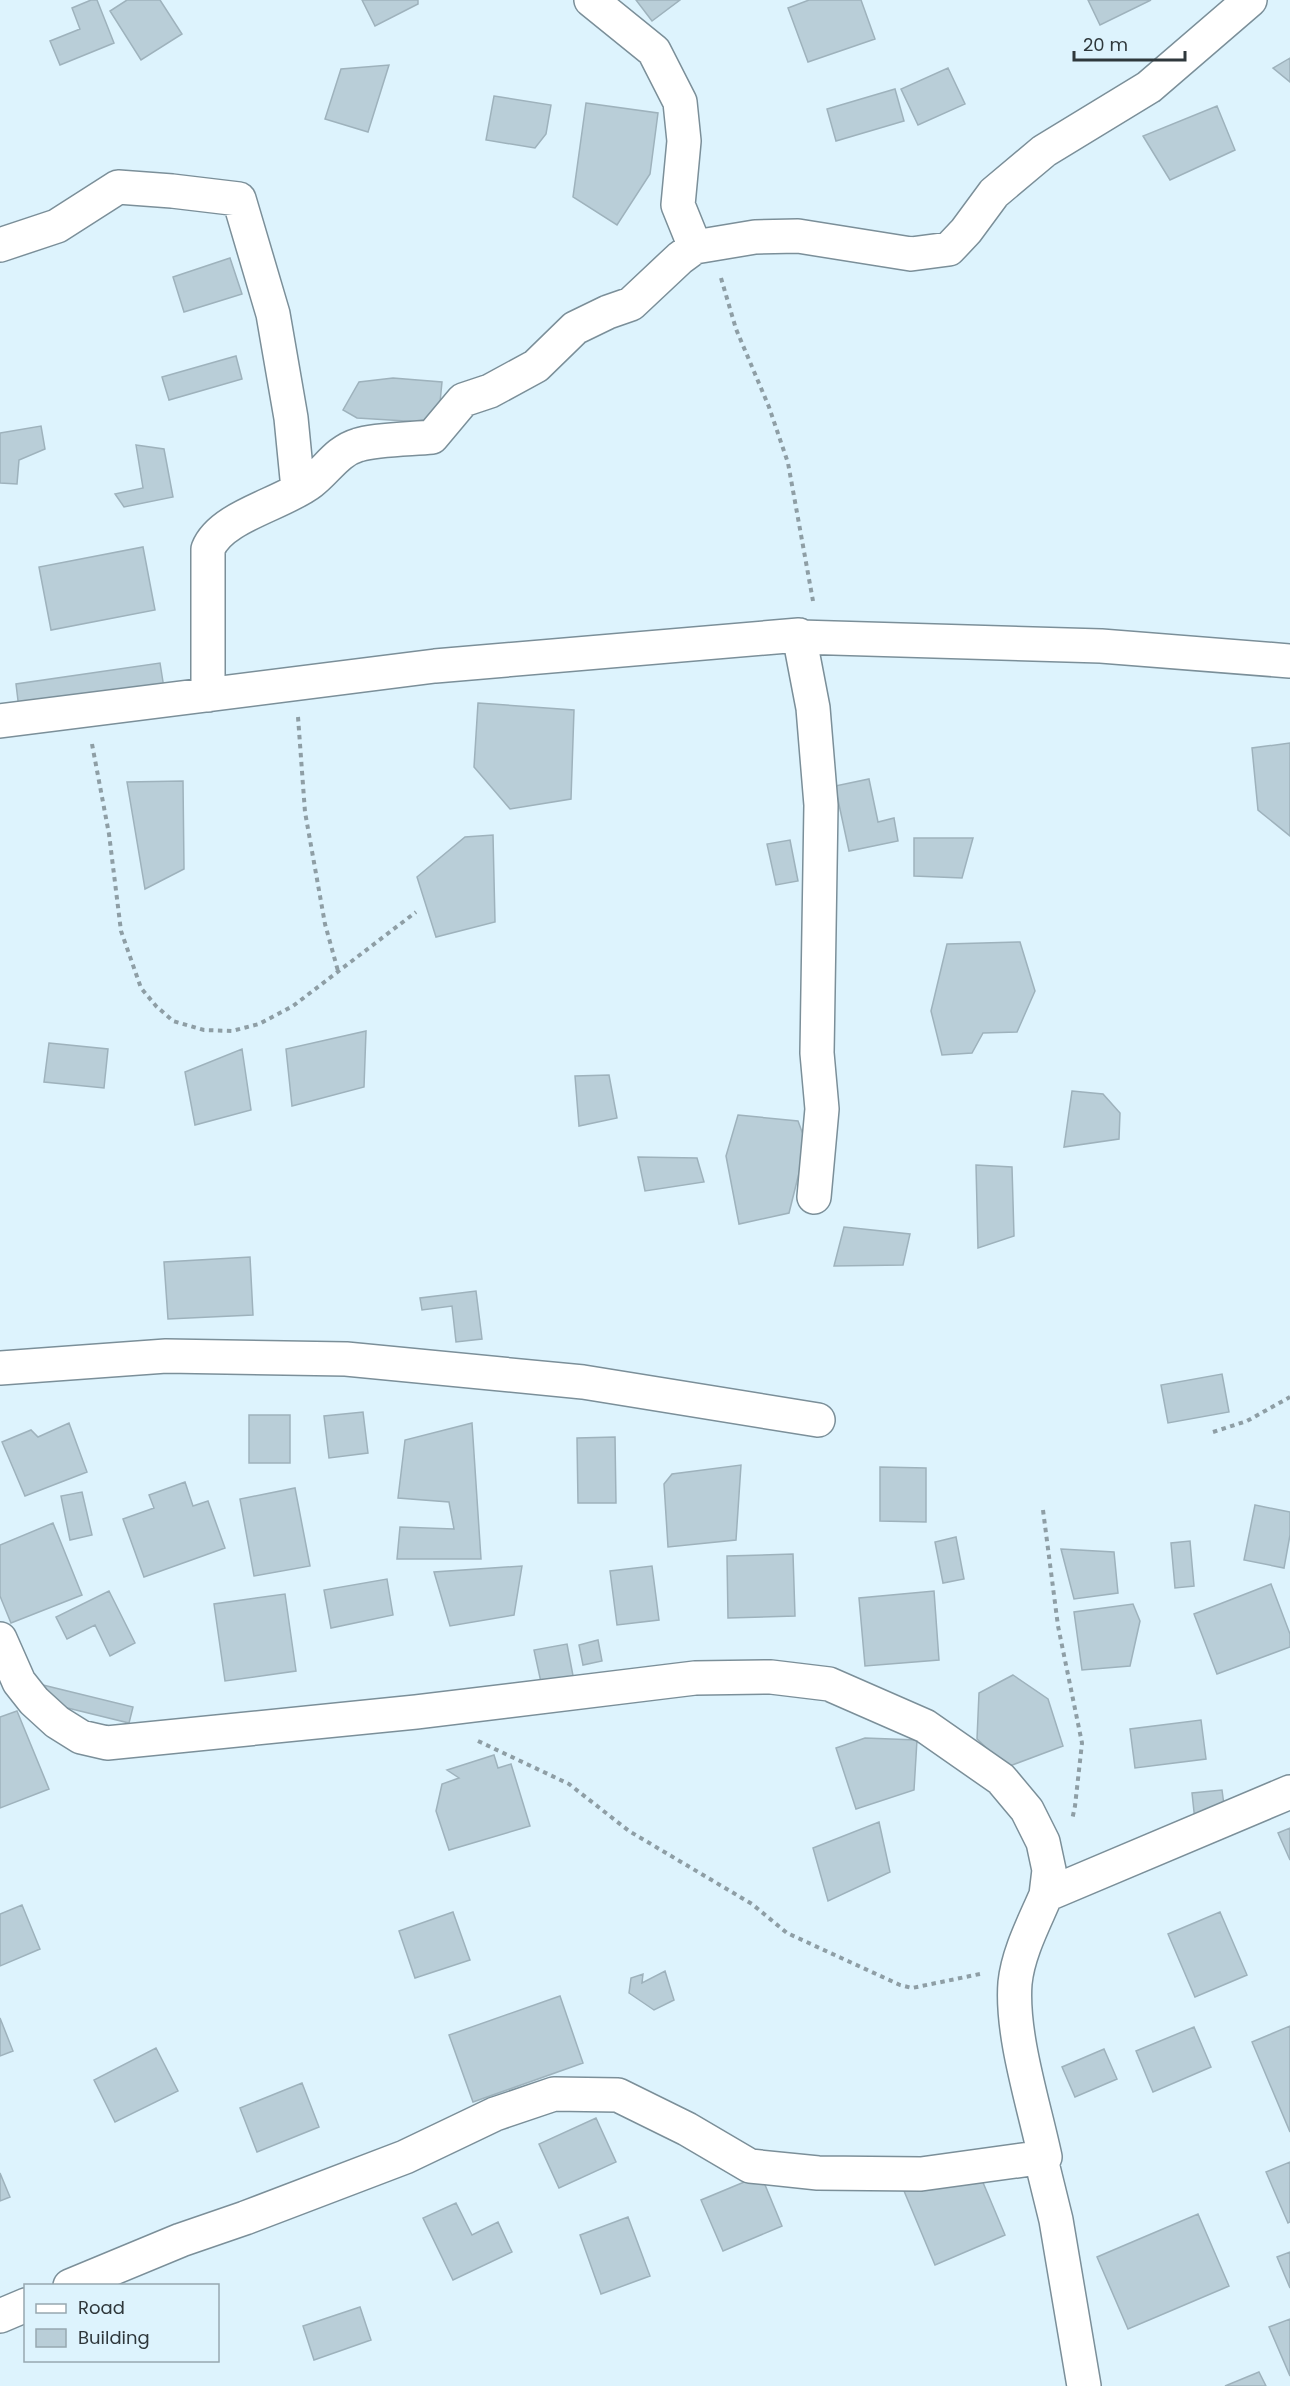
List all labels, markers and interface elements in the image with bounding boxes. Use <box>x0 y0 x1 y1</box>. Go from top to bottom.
scale bar <box>1074 24 1185 62</box>
text: 20 m <box>1083 32 1128 57</box>
legend <box>24 2284 219 2362</box>
text: Road <box>78 2295 125 2320</box>
text: Building <box>78 2325 150 2350</box>

